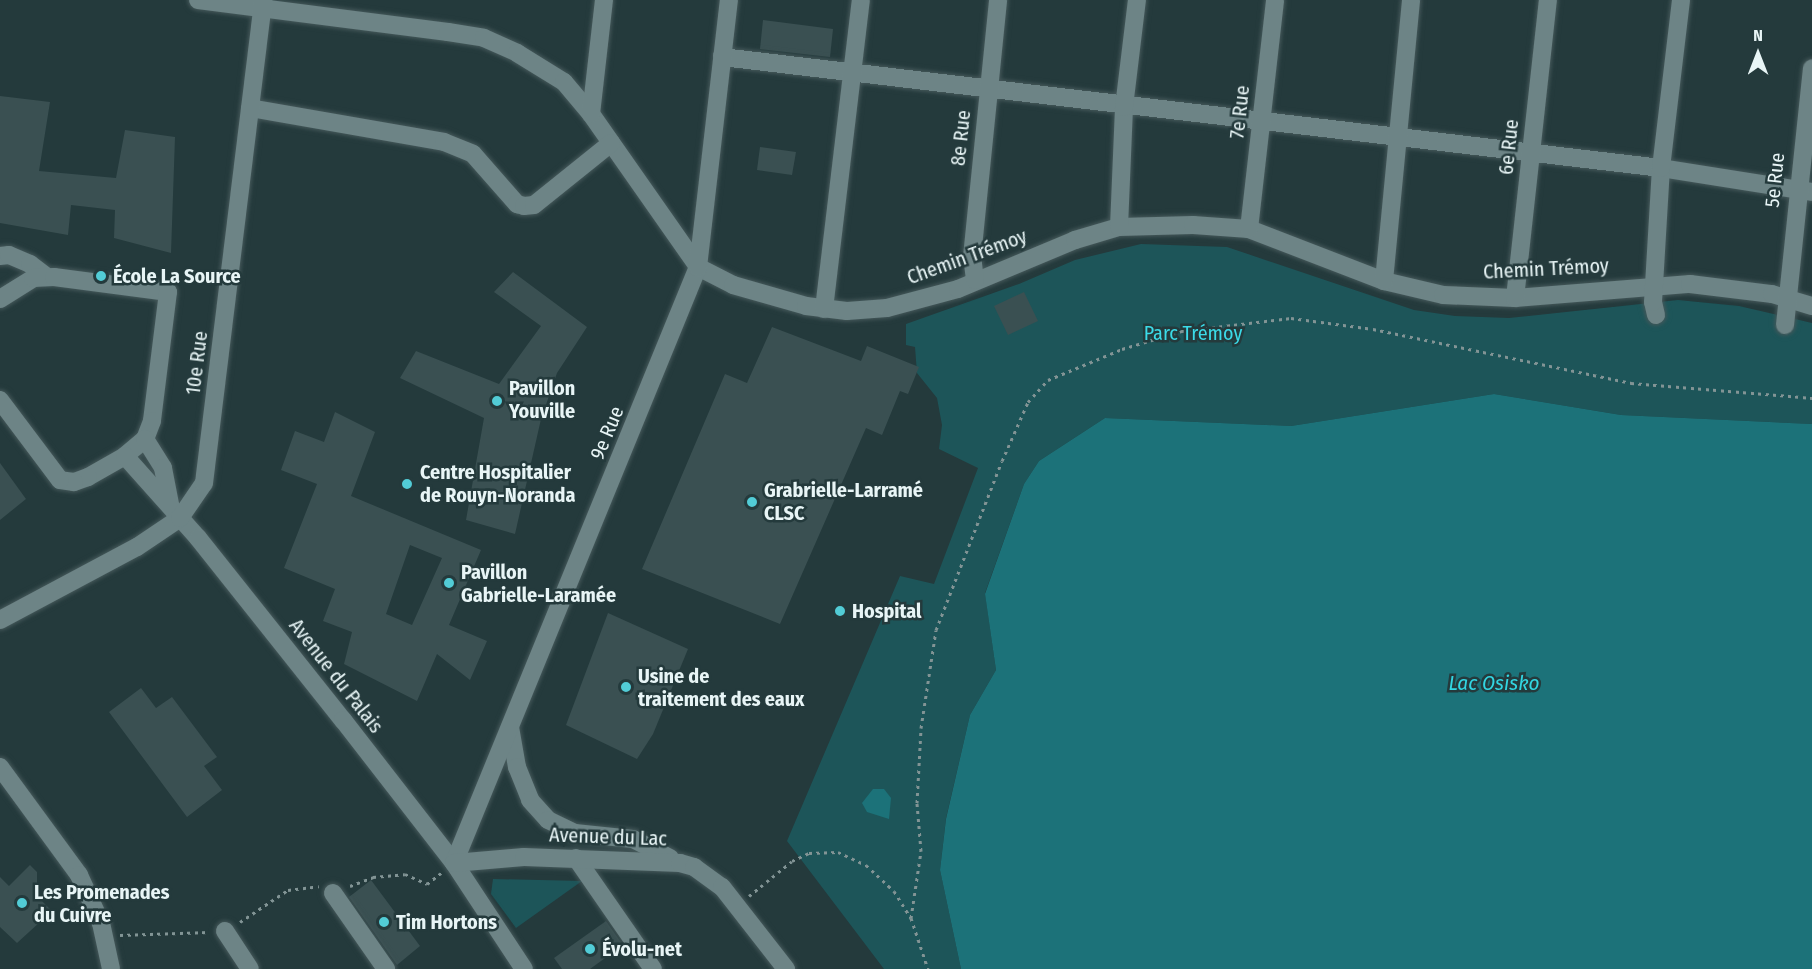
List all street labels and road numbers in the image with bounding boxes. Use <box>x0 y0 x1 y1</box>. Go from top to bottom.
street label: 7e Rue <box>1225 84 1255 140</box>
street label: 8e Rue <box>946 109 976 167</box>
street label: 6e Rue <box>1494 118 1524 176</box>
street label: 5e Rue <box>1760 151 1790 209</box>
street label: Chemin Trémoy <box>904 224 1030 290</box>
street label: Chemin Trémoy <box>1483 254 1609 284</box>
street label: 10e Rue <box>181 330 213 396</box>
street label: 9e Rue <box>585 403 629 463</box>
street label: Avenue du Palais <box>284 614 388 738</box>
street label: Avenue du Lac <box>549 823 667 851</box>

